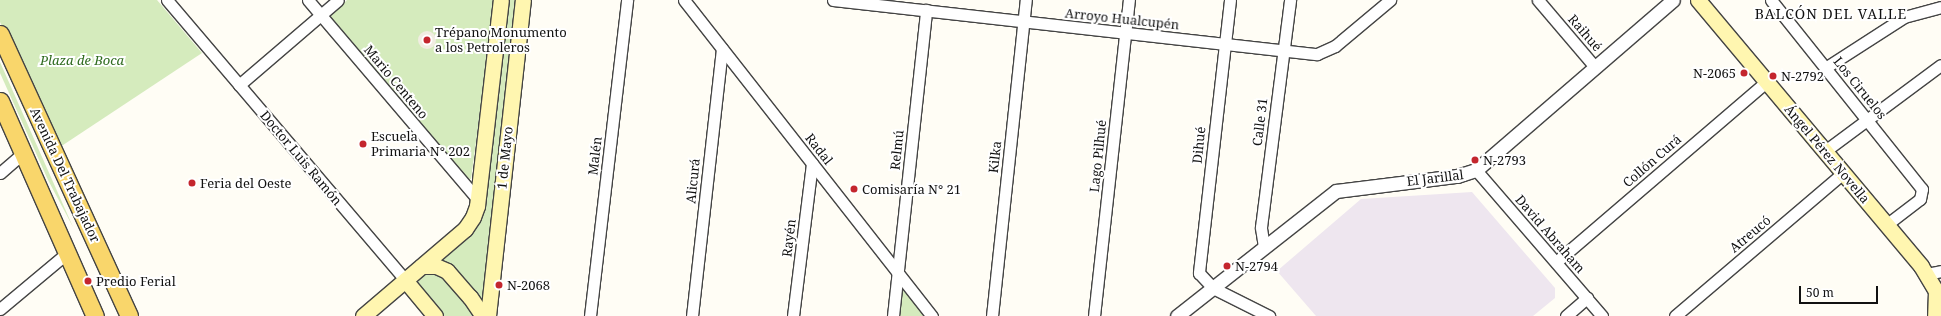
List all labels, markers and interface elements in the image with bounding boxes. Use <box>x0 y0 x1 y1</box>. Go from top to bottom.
street label: Arroyo Hualcupén <box>1064 5 1180 33</box>
district label: BALCÓN DEL VALLE <box>1755 6 1907 22</box>
street label: Raihué <box>1565 11 1605 55</box>
place label: Trépano Monumento a los Petroleros <box>435 25 567 56</box>
marker: Trépano Monumento a los Petroleros <box>422 35 432 45</box>
street label: Mario Centeno <box>361 42 431 122</box>
park label: Plaza de Boca <box>40 52 124 68</box>
street label: Los Ciruelos <box>1830 54 1890 122</box>
place label: N-2065 <box>1693 65 1736 81</box>
marker: N-2065 <box>1739 68 1749 78</box>
place label: N-2792 <box>1781 68 1824 84</box>
marker: N-2792 <box>1768 71 1778 81</box>
street label: Calle 31 <box>1249 97 1271 147</box>
street label: Ángel Pérez Novella <box>1781 101 1873 207</box>
street label: Avenida Del Trabajador <box>27 105 103 245</box>
street label: Doctor Luis Ramón <box>257 108 345 208</box>
street label: Lago Pilhué <box>1086 119 1110 193</box>
street label: 1 de Mayo <box>494 126 516 190</box>
street label: Dihué <box>1189 126 1209 164</box>
place label: Escuela Primaria N° 202 <box>371 129 470 160</box>
street label: Relmú <box>887 129 907 171</box>
street label: Radal <box>802 130 836 168</box>
street label: Collón Curá <box>1620 131 1684 191</box>
street label: Malén <box>585 136 605 176</box>
marker: Escuela Primaria N° 202 <box>358 139 368 149</box>
street label: Kilka <box>986 140 1004 174</box>
place label: N-2793 <box>1483 152 1526 168</box>
marker: N-2793 <box>1470 155 1480 165</box>
street label: Alicurá <box>683 158 703 204</box>
street label: El Jarillal <box>1406 167 1464 189</box>
place label: Feria del Oeste <box>200 175 291 191</box>
marker: Feria del Oeste <box>187 178 197 188</box>
place label: Comisaría N° 21 <box>862 181 961 197</box>
marker: Comisaría N° 21 <box>849 184 859 194</box>
street label: David Abraham <box>1512 192 1588 276</box>
street label: Atreucó <box>1726 212 1774 256</box>
street label: Rayén <box>779 218 799 258</box>
place label: N-2794 <box>1235 258 1278 274</box>
marker: N-2794 <box>1222 261 1232 271</box>
place label: Predio Ferial <box>96 273 176 289</box>
marker: Predio Ferial <box>83 276 93 286</box>
place label: N-2068 <box>507 277 550 293</box>
scale bar <box>1801 278 1880 304</box>
marker: N-2068 <box>494 280 504 290</box>
text: 50 m <box>1806 284 1834 301</box>

